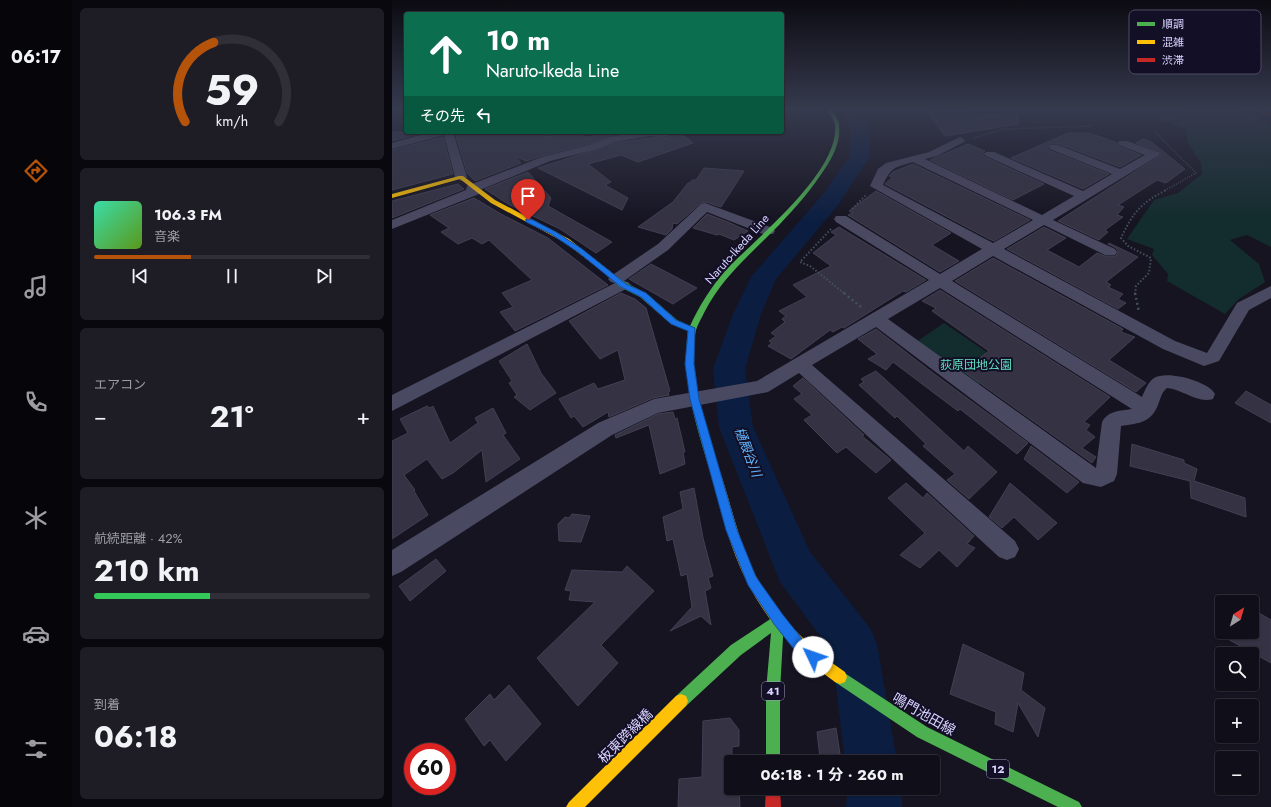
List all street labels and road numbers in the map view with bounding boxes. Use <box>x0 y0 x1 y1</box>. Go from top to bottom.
street label: Naruto-Ikeda Line <box>701 210 773 288</box>
road number: 41 <box>762 682 784 700</box>
street label: 鳴門池田線 <box>889 688 959 740</box>
street label: 板東跨線橋 <box>593 704 657 768</box>
road number: 12 <box>987 760 1009 778</box>

